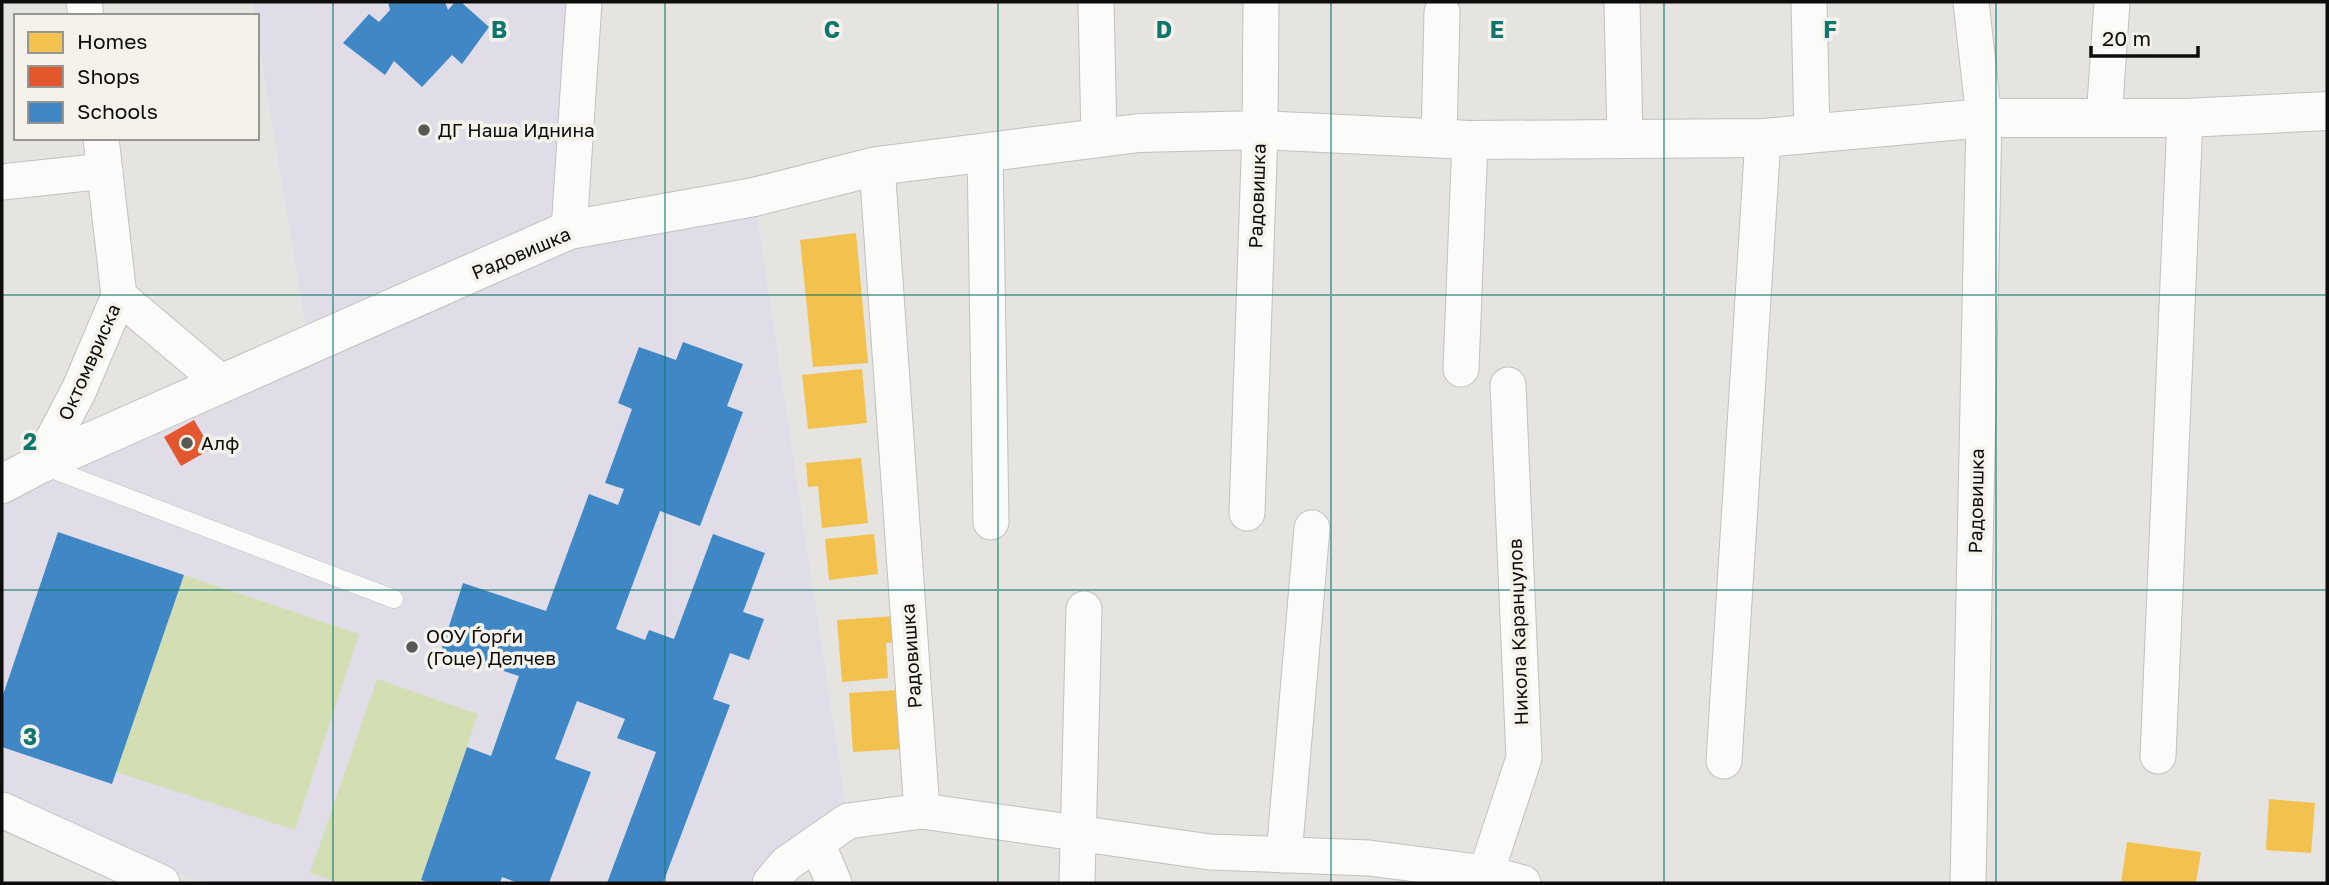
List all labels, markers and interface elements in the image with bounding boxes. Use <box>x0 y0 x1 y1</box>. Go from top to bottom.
legend <box>14 14 259 140</box>
scale bar <box>2091 14 2198 58</box>
text: B <box>491 15 507 43</box>
text: C <box>824 15 840 43</box>
text: D <box>1156 15 1172 43</box>
text: E <box>1490 15 1504 43</box>
text: F <box>1823 15 1837 43</box>
text: 20 m <box>2102 25 2151 51</box>
text: Homes <box>77 28 147 54</box>
text: Shops <box>77 63 140 89</box>
text: Schools <box>77 98 158 124</box>
place label: ДГ Наша Иднина <box>438 118 595 141</box>
marker: ДГ Наша Иднина <box>416 122 432 138</box>
street label: Радовишка <box>1243 143 1270 249</box>
street label: Радовишка <box>468 221 574 284</box>
street label: Октомвриска <box>53 300 124 424</box>
text: 2 <box>23 427 37 455</box>
place label: Алф <box>201 431 239 454</box>
marker: Алф <box>179 435 195 451</box>
street label: Радовишка <box>1963 448 1988 554</box>
street label: Никола Каранџулов <box>1503 538 1532 726</box>
street label: Радовишка <box>895 603 926 709</box>
place label: ООУ Ѓорѓи (Гоце) Делчев <box>426 624 556 669</box>
marker: ООУ Ѓорѓи (Гоце) Делчев <box>404 639 420 655</box>
text: 3 <box>23 722 37 750</box>

